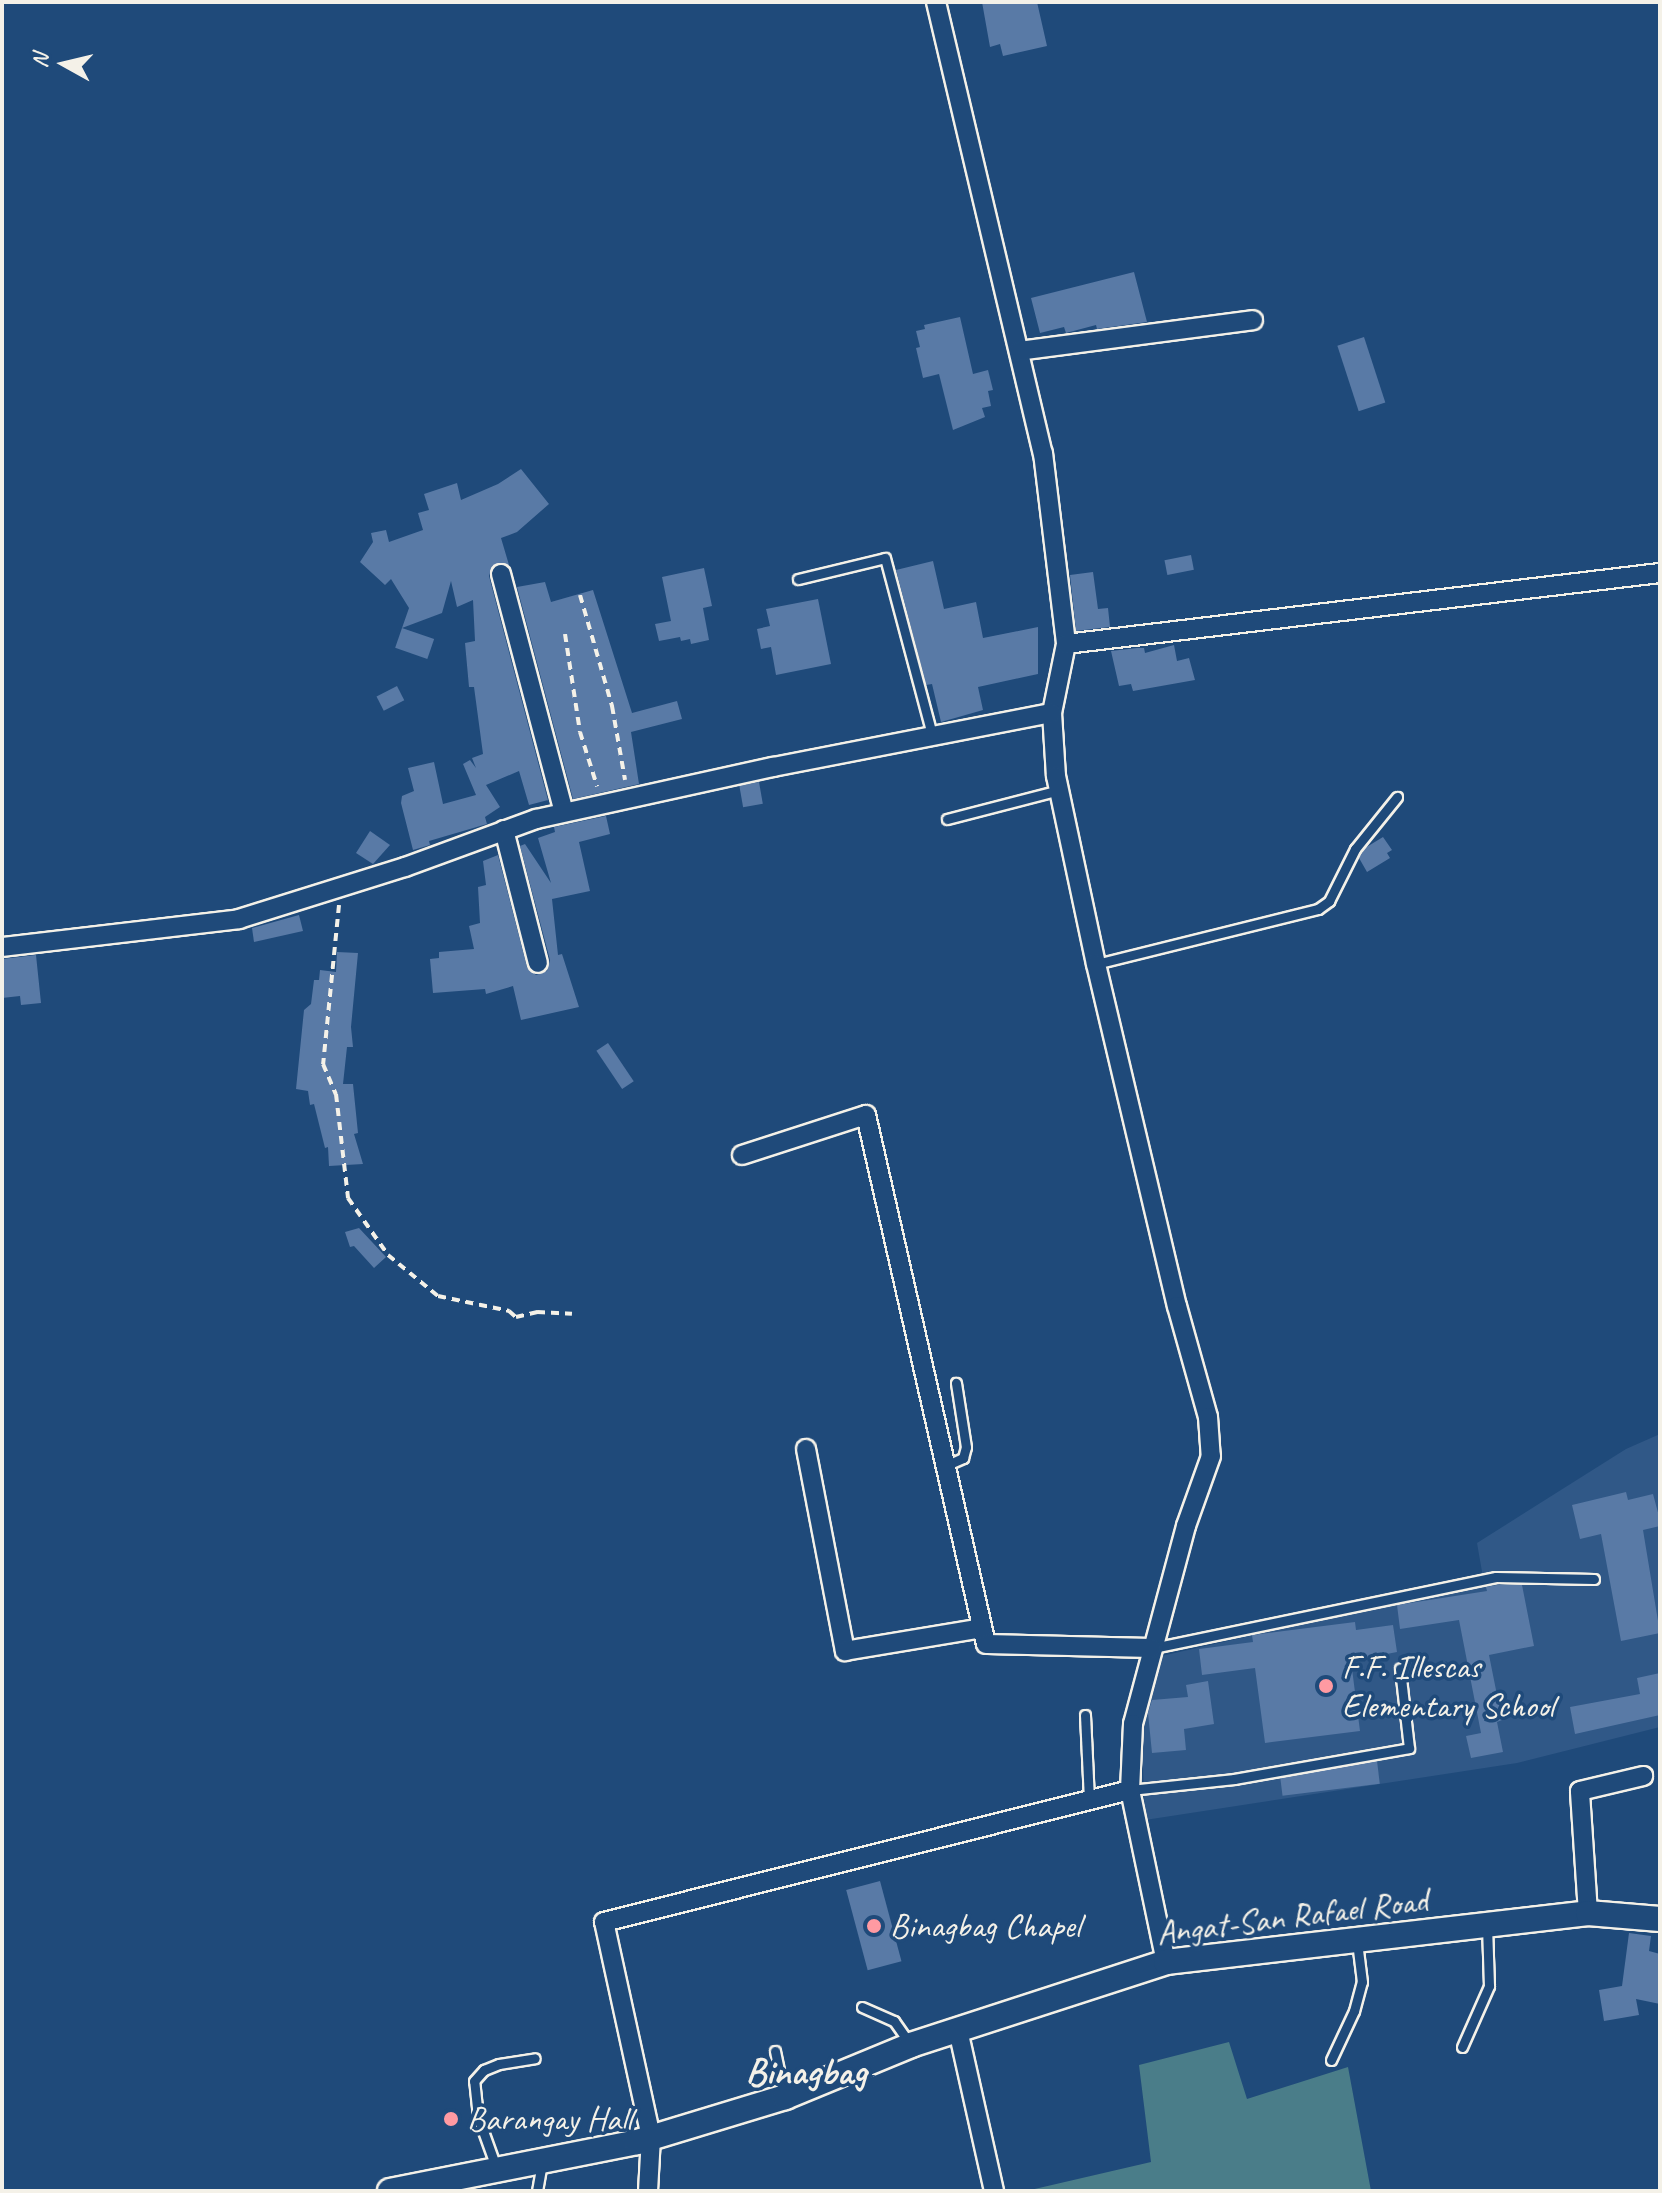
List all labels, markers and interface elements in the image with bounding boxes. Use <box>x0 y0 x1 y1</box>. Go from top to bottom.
north arrow <box>24 24 104 104</box>
text: N <box>25 52 55 69</box>
place label: F.F. Illescas Elementary School <box>1342 1646 1554 1726</box>
marker: F.F. Illescas Elementary School <box>1317 1677 1335 1695</box>
street label: Angat-San Rafael Road <box>1153 1879 1431 1953</box>
place label: Binagbag Chapel <box>890 1906 1081 1946</box>
marker: Binagbag Chapel <box>865 1917 883 1935</box>
district label: Binagbag <box>745 2049 867 2095</box>
place label: Barangay Hall <box>467 2099 632 2139</box>
marker: Barangay Hall <box>442 2110 460 2128</box>

